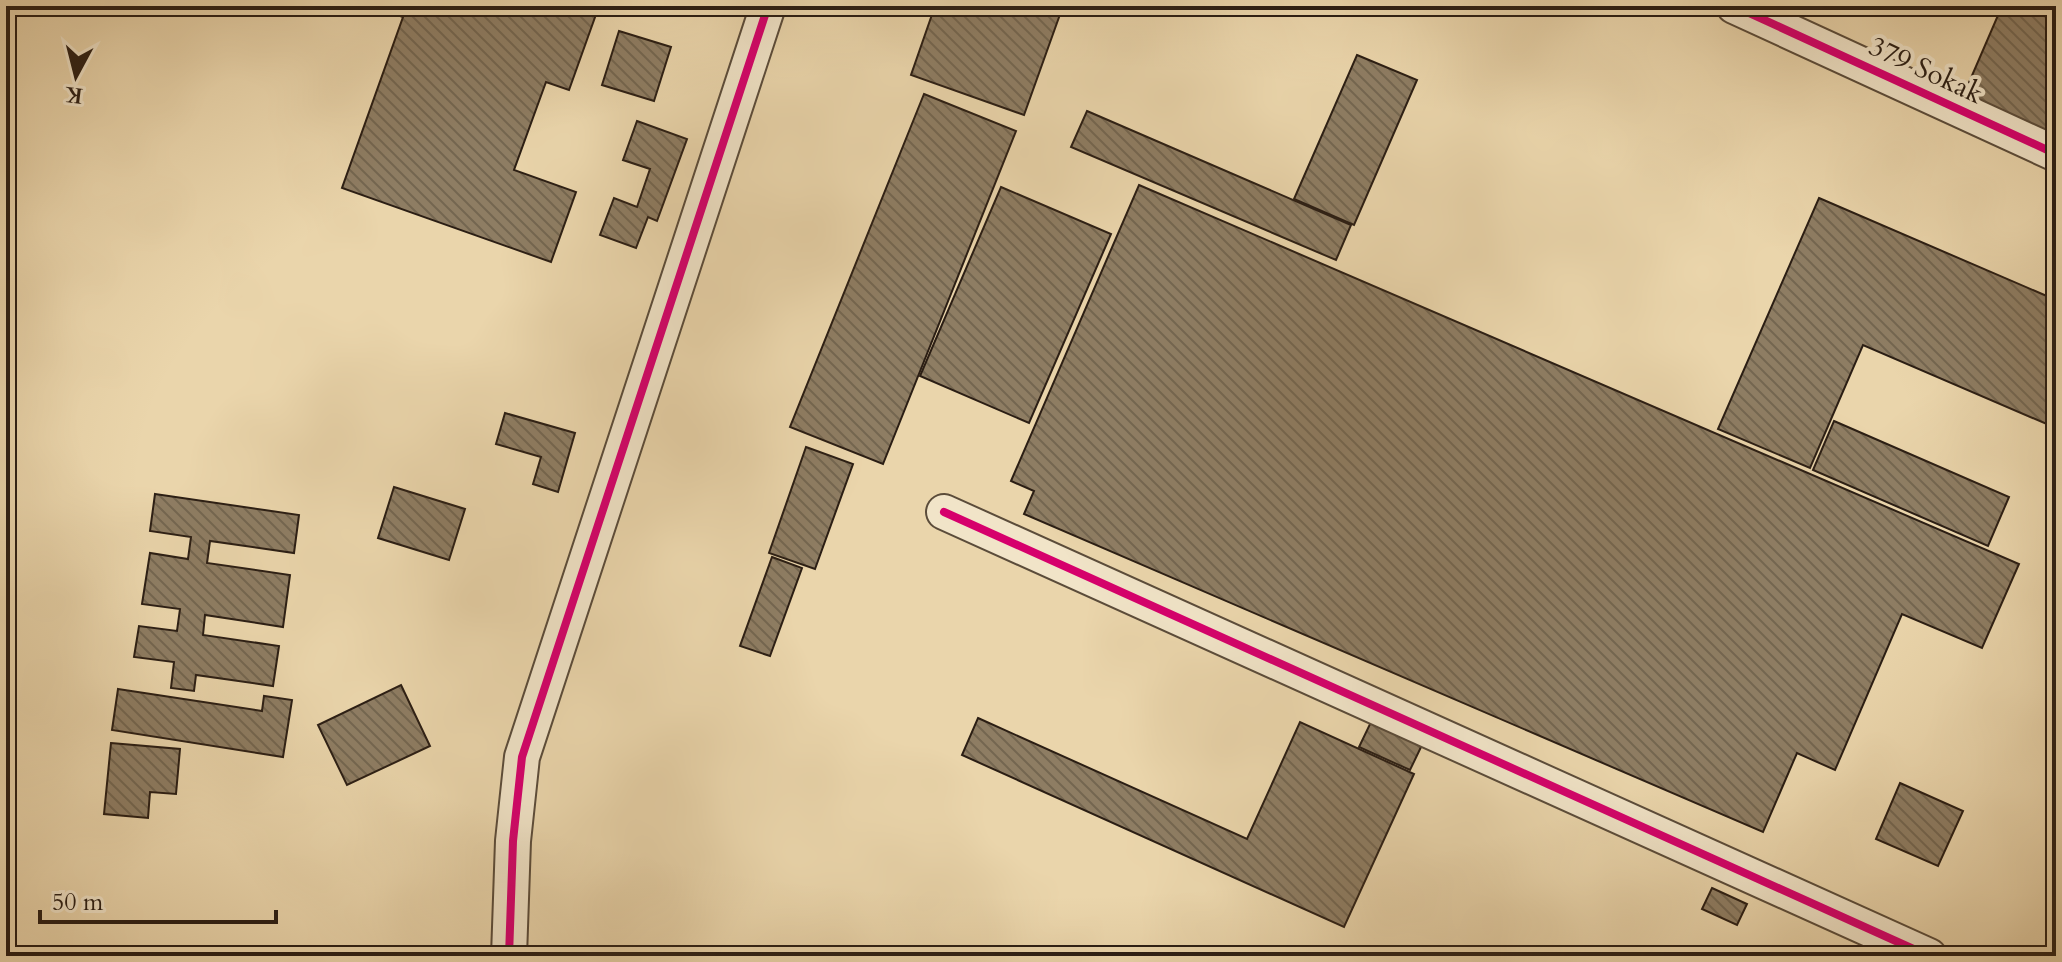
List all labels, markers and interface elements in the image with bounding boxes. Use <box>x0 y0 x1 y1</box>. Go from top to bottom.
street label: 379 Sokak <box>1863 27 1989 113</box>
north arrow <box>36 36 116 116</box>
text: K <box>63 79 84 111</box>
scale bar <box>40 874 276 924</box>
text: 50 m <box>52 886 104 919</box>

